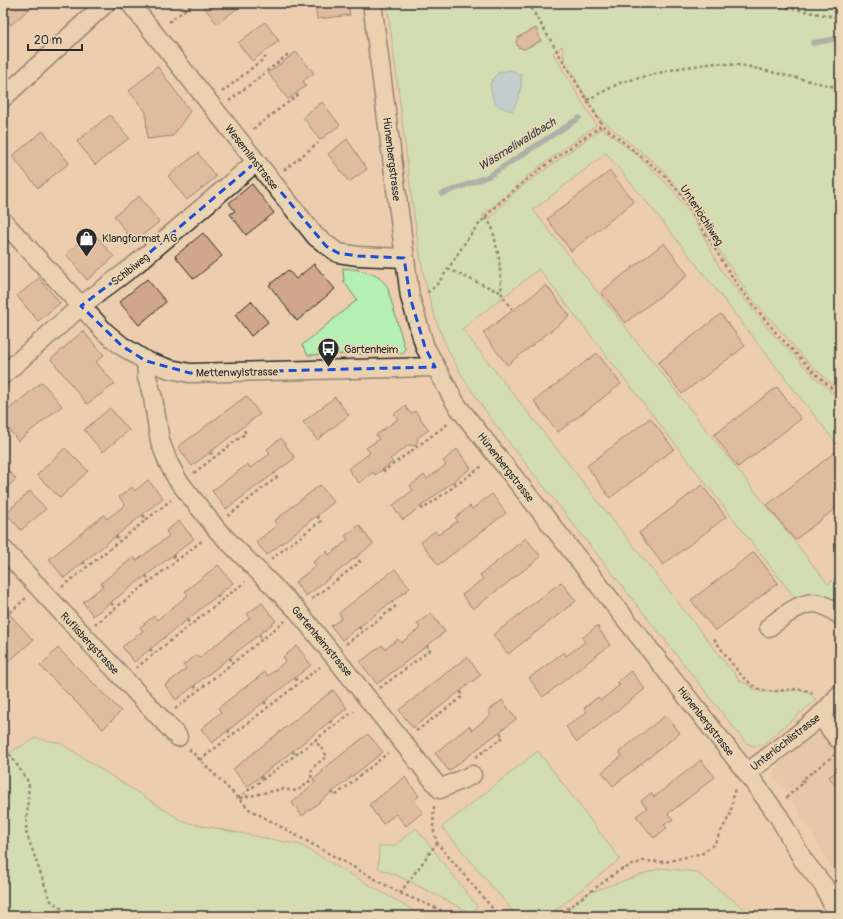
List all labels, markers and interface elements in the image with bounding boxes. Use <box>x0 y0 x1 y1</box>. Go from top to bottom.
scale bar <box>28 26 82 52</box>
text: 20 m <box>34 33 63 48</box>
water label: Wäsmeliwaldbach <box>476 114 560 174</box>
street label: Hünenbergstrasse <box>380 116 403 202</box>
street label: Wesemlinstrasse <box>222 122 281 193</box>
street label: Unterlöchliweg <box>677 183 726 248</box>
shop icon: Klangformat AG <box>74 225 100 258</box>
place label: Klangformat AG <box>102 232 177 245</box>
street label: Schibiweg <box>109 250 152 288</box>
bus stop icon: Gartenheim <box>315 336 341 369</box>
place label: Gartenheim <box>344 343 398 356</box>
street label: Mettenwylstrasse <box>196 365 279 380</box>
street label: Hünenbergstrasse <box>475 430 537 505</box>
street label: Gartenheimstrasse <box>288 604 355 680</box>
street label: Ruflisbergstrasse <box>58 610 122 677</box>
street label: Hünenbergstrasse <box>675 684 737 759</box>
street label: Unterlöchlistrasse <box>748 711 823 774</box>

